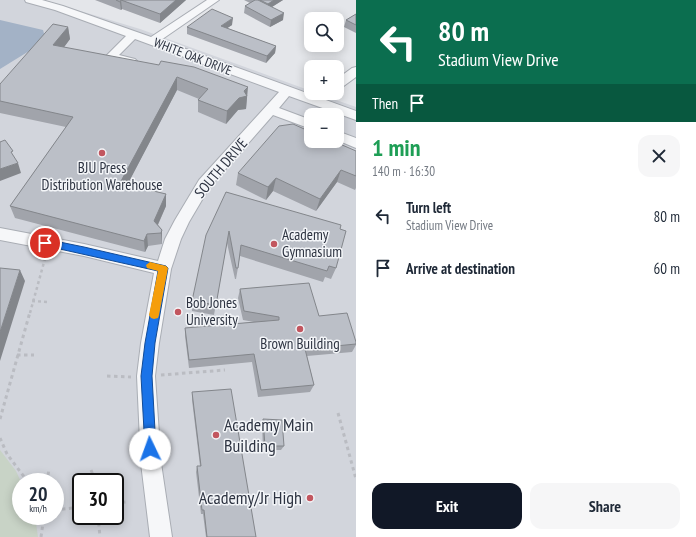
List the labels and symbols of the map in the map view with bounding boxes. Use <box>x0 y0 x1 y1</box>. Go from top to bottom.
street label: WHITE OAK DRIVE <box>151 34 234 79</box>
street label: SOUTH DRIVE <box>190 134 251 202</box>
marker: BJU Press Distribution Warehouse <box>97 148 107 158</box>
place label: BJU Press Distribution Warehouse <box>42 158 162 194</box>
place label: Academy Gymnasium <box>282 225 342 261</box>
pin <box>28 226 62 260</box>
marker: Academy Gymnasium <box>269 239 279 249</box>
place label: Bob Jones University <box>186 293 238 329</box>
marker: Bob Jones University <box>173 307 183 317</box>
marker: Brown Building <box>295 324 305 334</box>
place label: Brown Building <box>260 334 340 353</box>
place label: Academy Main Building <box>224 413 313 457</box>
position arrow <box>129 428 171 470</box>
marker: Academy Main Building <box>211 430 221 440</box>
speed limit sign: 30 <box>72 473 124 525</box>
place label: Academy/Jr High <box>199 486 302 509</box>
marker: Academy/Jr High <box>305 493 315 503</box>

